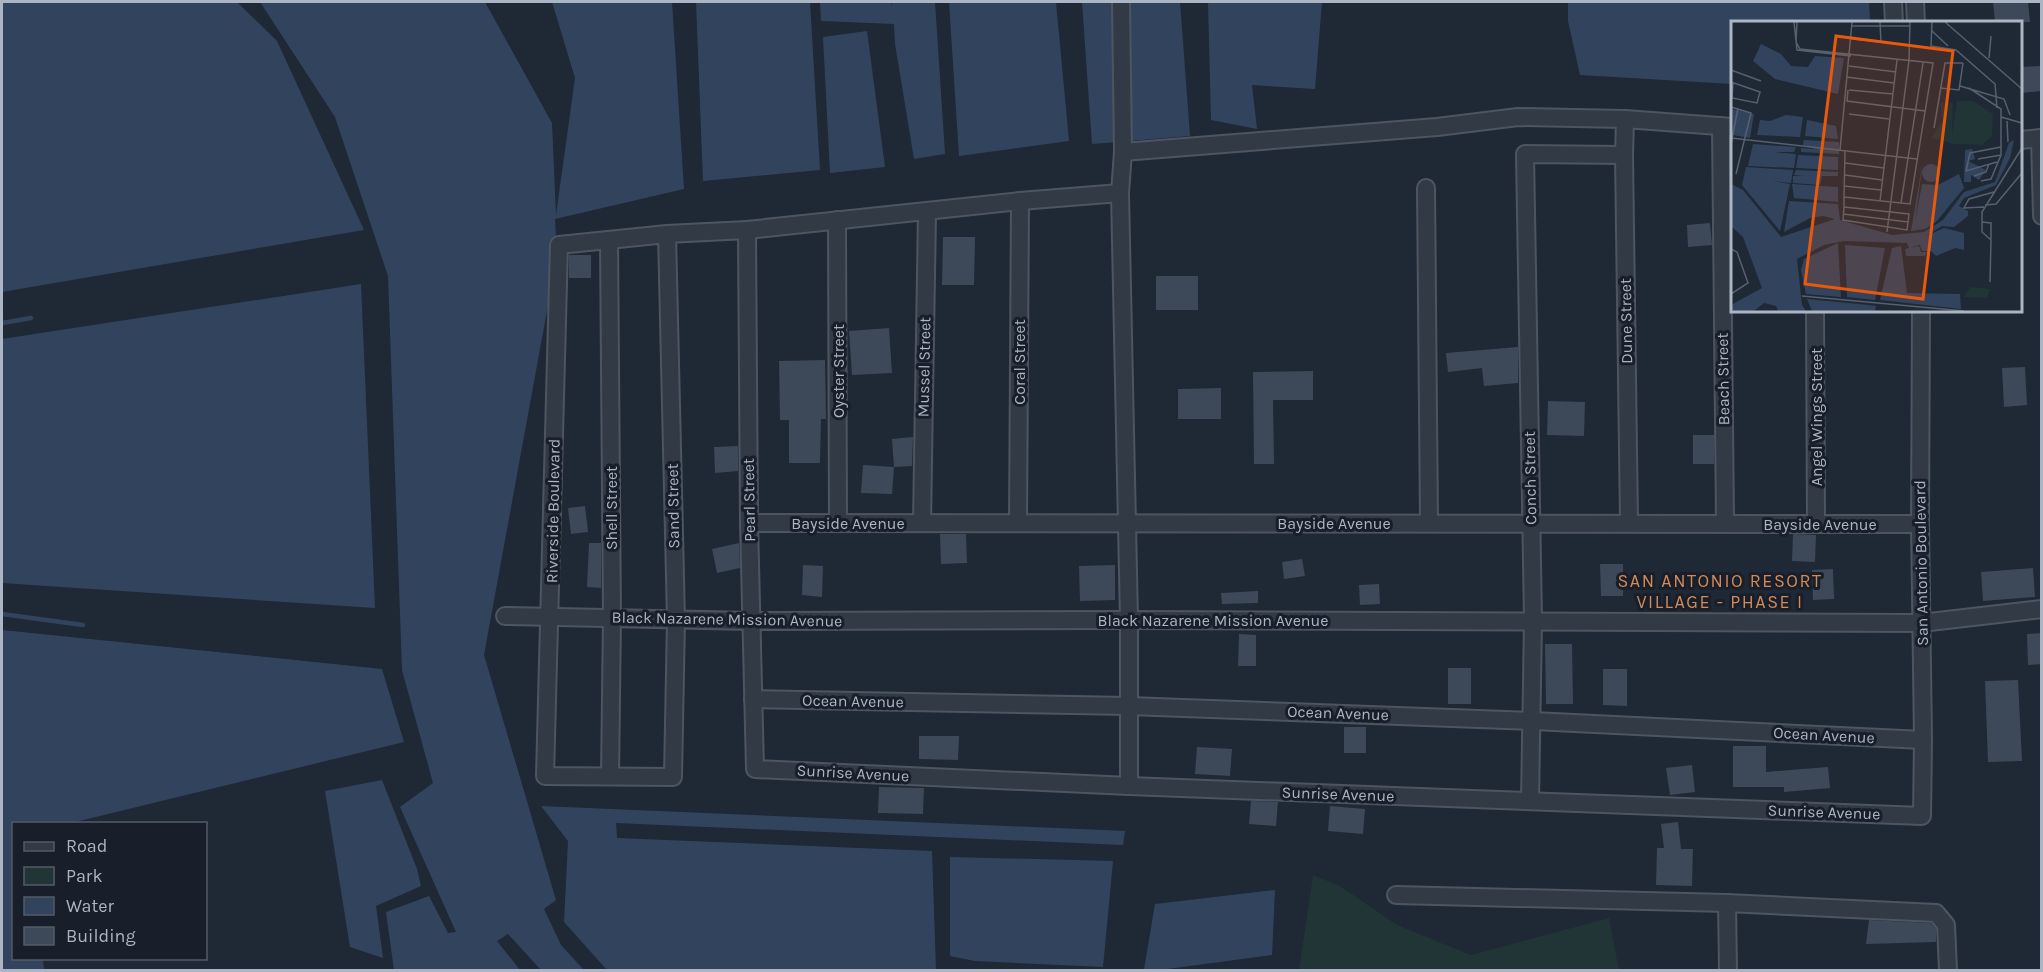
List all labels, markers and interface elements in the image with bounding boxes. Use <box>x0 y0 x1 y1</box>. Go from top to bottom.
inset map <box>1731 21 2022 312</box>
street label: Dune Street <box>1616 278 1636 364</box>
street label: Mussel Street <box>914 317 934 417</box>
street label: Coral Street <box>1010 319 1029 405</box>
street label: Oyster Street <box>829 324 848 418</box>
street label: Beach Street <box>1713 333 1733 425</box>
street label: Angel Wings Street <box>1807 348 1826 486</box>
street label: Conch Street <box>1520 431 1540 525</box>
street label: Riverside Boulevard <box>542 439 564 583</box>
street label: Pearl Street <box>739 458 759 542</box>
street label: Sand Street <box>663 463 683 549</box>
street label: Shell Street <box>602 466 621 550</box>
street label: San Antonio Boulevard <box>1910 480 1932 646</box>
street label: Bayside Avenue <box>791 514 905 533</box>
street label: Bayside Avenue <box>1277 514 1391 533</box>
street label: Bayside Avenue <box>1763 515 1877 534</box>
district label: SAN ANTONIO RESORT VILLAGE - PHASE I <box>1617 570 1823 613</box>
street label: Black Nazarene Mission Avenue <box>611 607 843 631</box>
street label: Black Nazarene Mission Avenue <box>1098 611 1328 630</box>
street label: Ocean Avenue <box>802 691 904 711</box>
street label: Ocean Avenue <box>1287 702 1389 724</box>
street label: Ocean Avenue <box>1773 723 1875 747</box>
street label: Sunrise Avenue <box>796 761 910 785</box>
street label: Sunrise Avenue <box>1281 783 1395 805</box>
street label: Sunrise Avenue <box>1767 801 1881 823</box>
legend <box>12 822 207 960</box>
text: Road <box>66 835 107 857</box>
text: Park <box>66 865 103 887</box>
text: Water <box>66 895 114 917</box>
text: Building <box>66 925 136 947</box>

